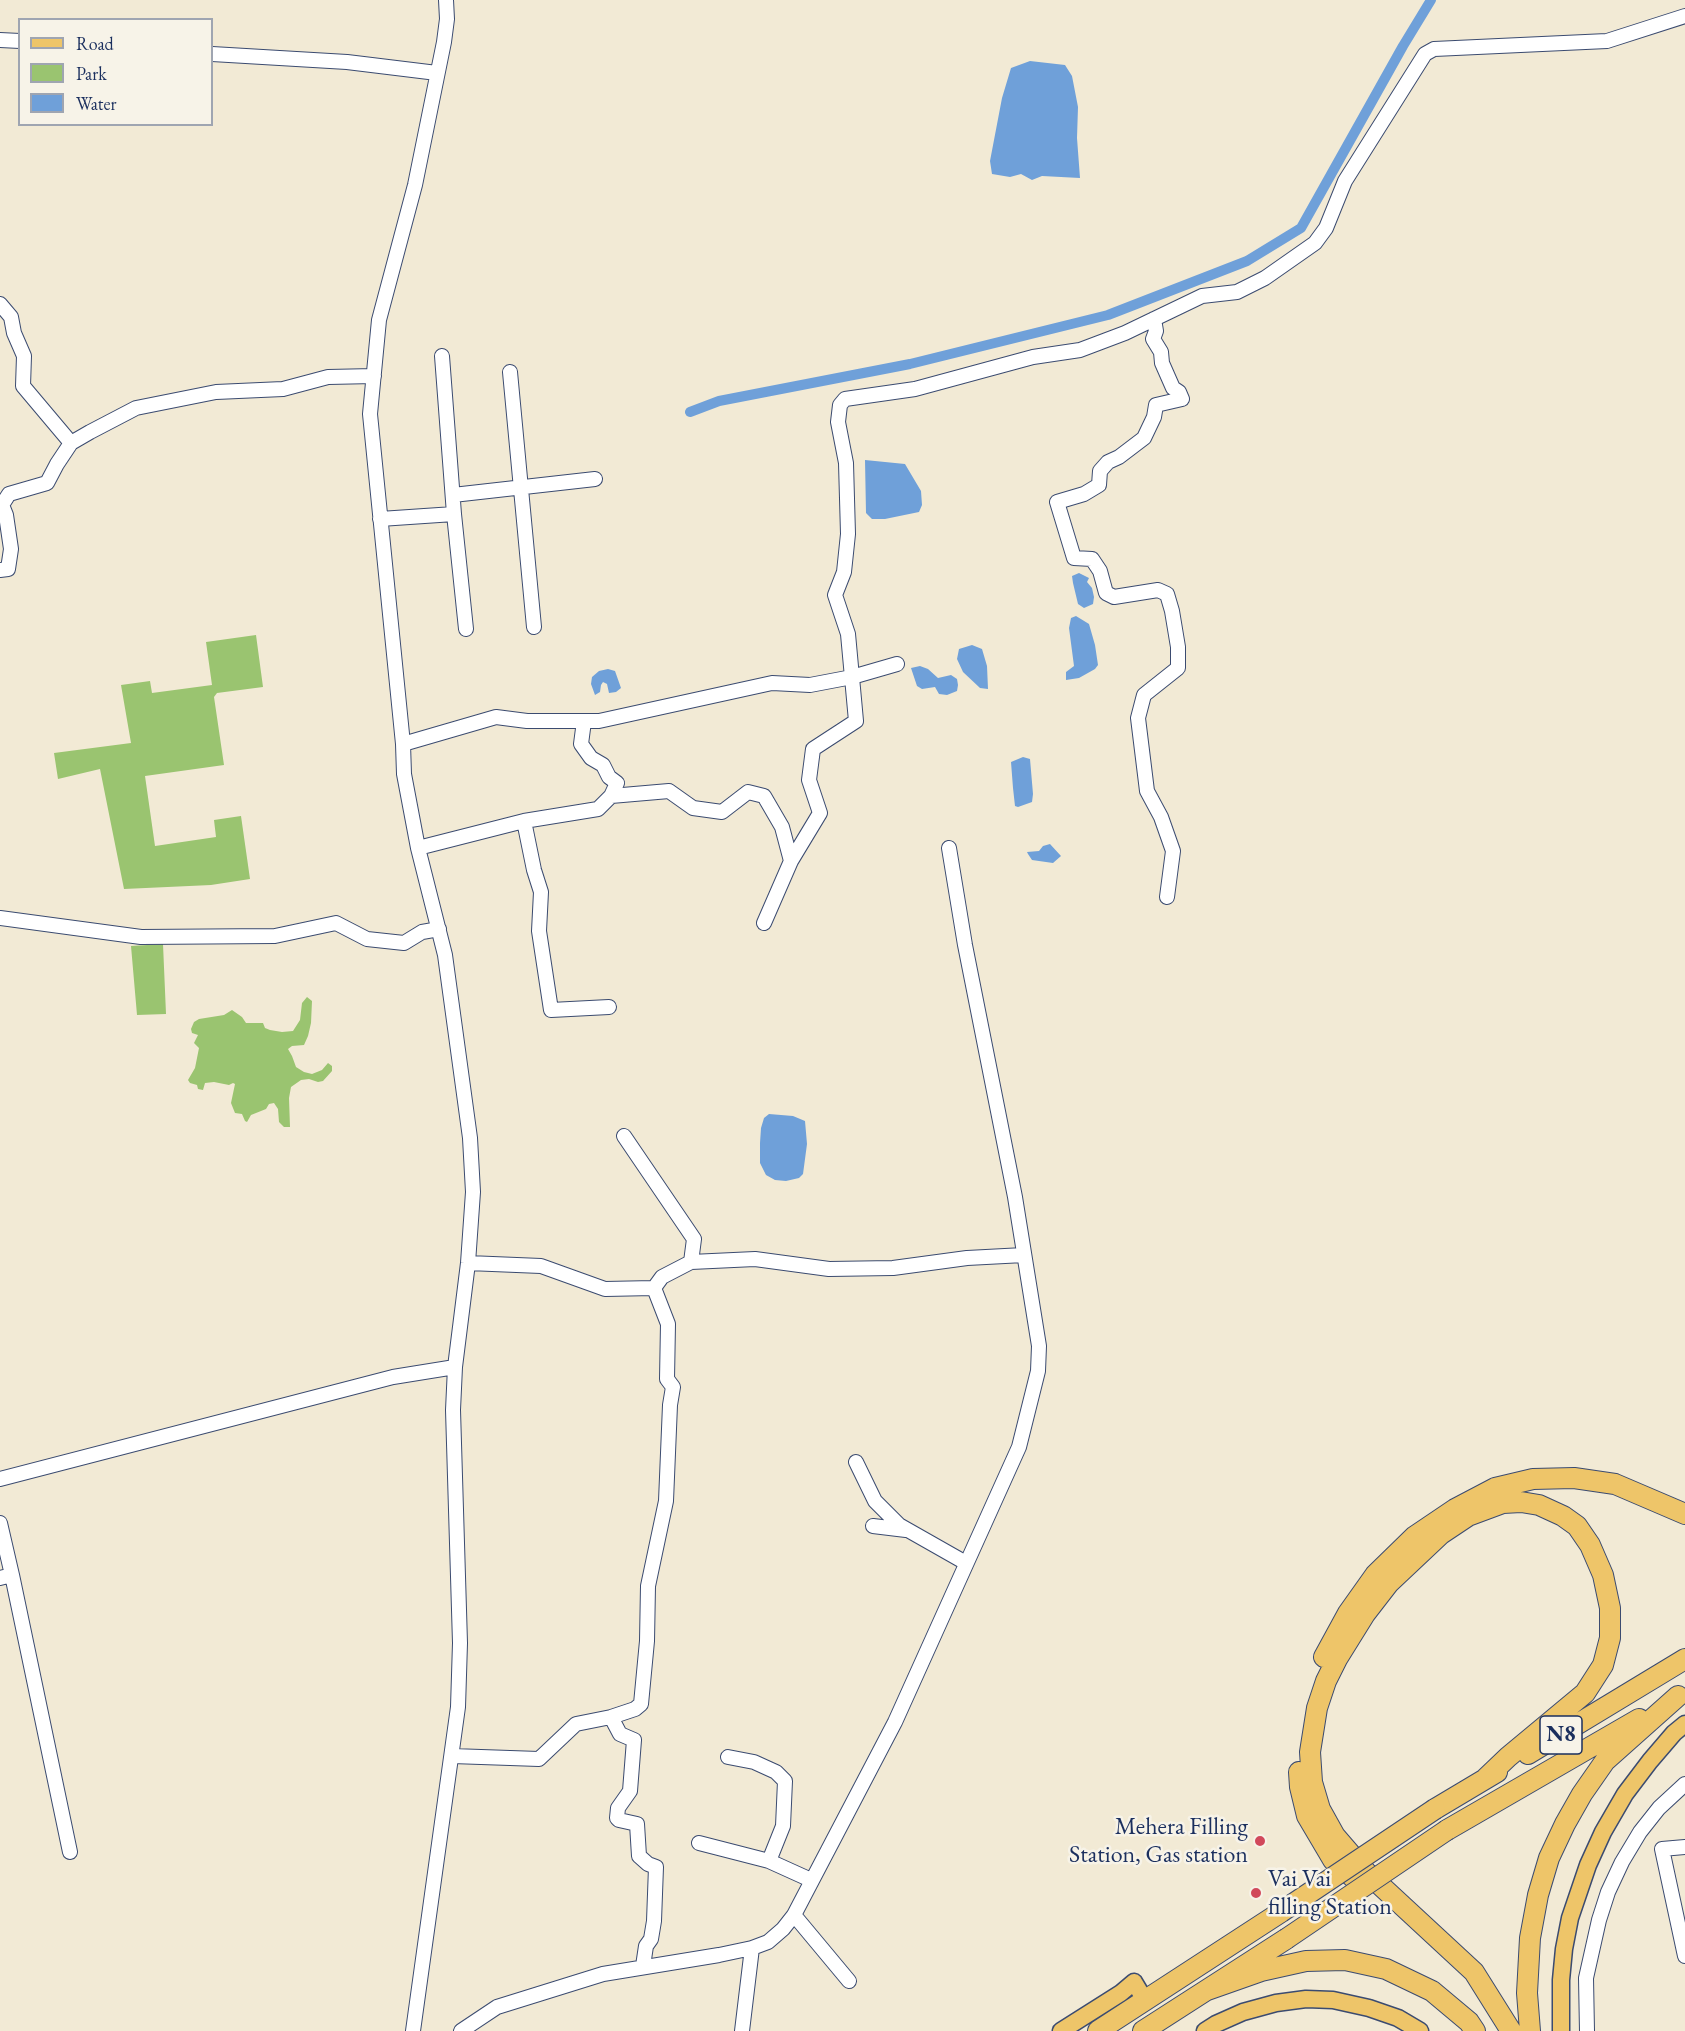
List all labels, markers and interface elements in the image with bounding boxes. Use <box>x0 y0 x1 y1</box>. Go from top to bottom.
legend <box>18 18 213 126</box>
text: Road <box>76 32 114 55</box>
text: Park <box>76 62 107 85</box>
text: Water <box>76 92 117 115</box>
road number: N8 <box>1540 1716 1582 1754</box>
place label: Mehera Filling Station, Gas station <box>1069 1813 1248 1869</box>
marker: Mehera Filling Station, Gas station <box>1253 1834 1267 1848</box>
place label: Vai Vai filling Station <box>1268 1865 1392 1921</box>
marker: Vai Vai filling Station <box>1249 1886 1263 1900</box>

